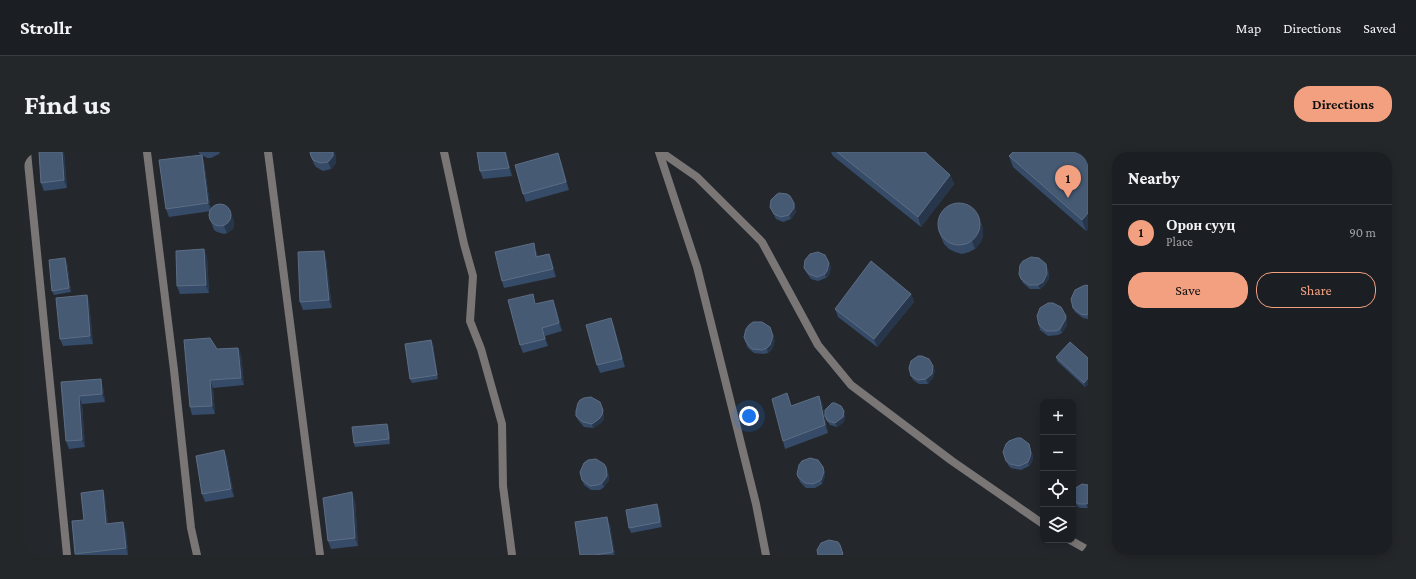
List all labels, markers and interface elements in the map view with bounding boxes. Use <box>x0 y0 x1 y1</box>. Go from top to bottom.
text: Strollr <box>20 17 72 38</box>
text: Map <box>1236 20 1261 36</box>
text: Directions <box>1283 20 1341 36</box>
text: Saved <box>1363 20 1396 36</box>
button: Directions <box>1294 86 1392 122</box>
text: Find us <box>24 89 111 120</box>
pin: 1 <box>1055 165 1081 198</box>
text: Nearby <box>1128 169 1180 188</box>
text: Орон сууц <box>1166 217 1235 233</box>
text: 1 <box>1139 225 1143 240</box>
text: 90 m <box>1349 225 1376 240</box>
text: Place <box>1166 234 1193 249</box>
button: Save <box>1128 272 1248 308</box>
button: Share <box>1256 272 1376 308</box>
map controls <box>1040 399 1076 543</box>
button: + <box>1040 399 1076 435</box>
your location <box>739 406 759 426</box>
button: − <box>1040 435 1076 471</box>
button: locate <box>1040 471 1076 507</box>
button: layers <box>1040 507 1076 543</box>

